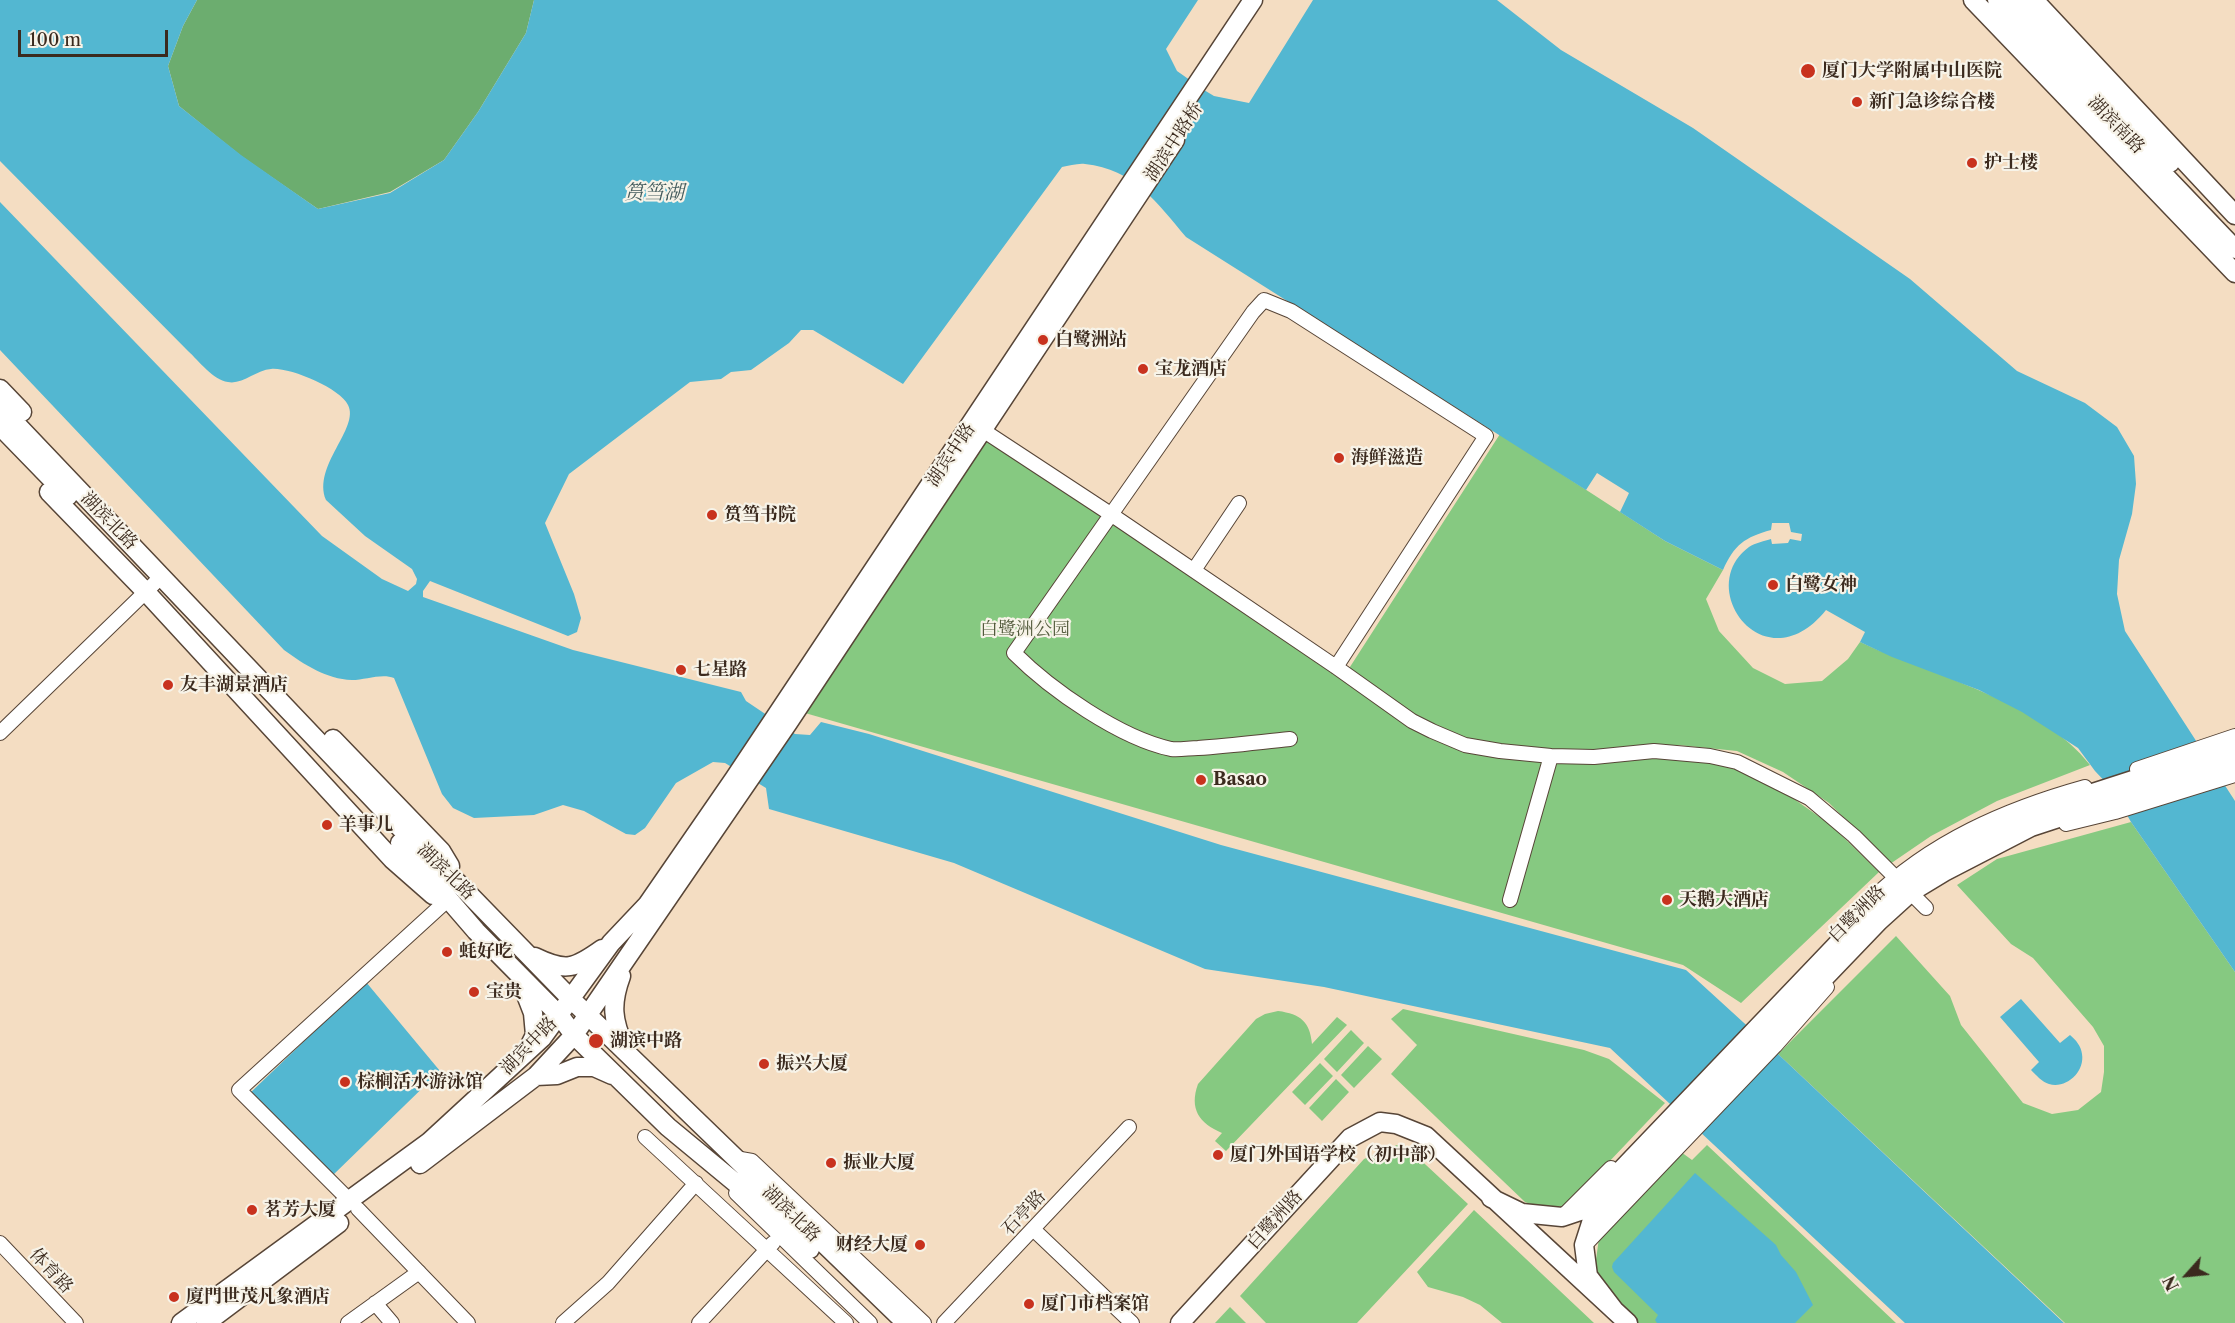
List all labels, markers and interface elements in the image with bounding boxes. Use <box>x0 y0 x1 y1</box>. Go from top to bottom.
scale bar <box>21 18 171 56</box>
text: 100 m <box>29 29 81 51</box>
place label: 厦门大学附属中山医院 <box>1822 60 2002 82</box>
marker: 厦门大学附属中山医院 <box>1799 62 1817 80</box>
place label: 新门急诊综合楼 <box>1869 91 1995 113</box>
street label: 湖滨南路 <box>2083 92 2149 158</box>
marker: 新门急诊综合楼 <box>1850 95 1864 109</box>
street label: 湖滨中路桥 <box>1140 98 1208 186</box>
place label: 护士楼 <box>1984 152 2038 174</box>
marker: 护士楼 <box>1965 156 1979 170</box>
water label: 筼筜湖 <box>624 181 684 205</box>
place label: 白鹭洲站 <box>1055 329 1127 351</box>
marker: 白鹭洲站 <box>1036 333 1050 347</box>
place label: 宝龙酒店 <box>1155 358 1227 380</box>
marker: 宝龙酒店 <box>1136 362 1150 376</box>
street label: 湖宾中路 <box>922 419 980 491</box>
place label: 海鲜滋造 <box>1351 447 1423 469</box>
marker: 海鲜滋造 <box>1332 451 1346 465</box>
street label: 湖滨北路 <box>76 488 142 554</box>
place label: 筼筜书院 <box>724 504 796 526</box>
marker: 筼筜书院 <box>705 508 719 522</box>
place label: 白鹭女神 <box>1785 574 1857 596</box>
marker: 白鹭女神 <box>1766 578 1780 592</box>
park label: 白鹭洲公园 <box>980 619 1070 641</box>
place label: 七星路 <box>693 659 747 681</box>
marker: 七星路 <box>674 663 688 677</box>
place label: 友丰湖景酒店 <box>180 674 288 696</box>
marker: 友丰湖景酒店 <box>161 678 175 692</box>
place label: Basao <box>1213 769 1267 791</box>
marker: Basao <box>1194 773 1208 787</box>
place label: 羊事儿 <box>339 814 393 836</box>
marker: 羊事儿 <box>320 818 334 832</box>
street label: 湖滨北路 <box>413 839 479 905</box>
street label: 白鹭洲路 <box>1824 881 1890 947</box>
place label: 天鹅大酒店 <box>1679 889 1769 911</box>
marker: 天鹅大酒店 <box>1660 893 1674 907</box>
place label: 蚝好吃 <box>459 941 513 963</box>
marker: 蚝好吃 <box>440 945 454 959</box>
place label: 宝贵 <box>486 981 522 1003</box>
marker: 宝贵 <box>467 985 481 999</box>
street label: 湖宾中路 <box>496 1013 562 1079</box>
place label: 湖滨中路 <box>610 1030 682 1052</box>
marker: 湖滨中路 <box>587 1032 605 1050</box>
place label: 振兴大厦 <box>776 1053 848 1075</box>
marker: 振兴大厦 <box>757 1057 771 1071</box>
place label: 棕榈活水游泳馆 <box>357 1071 483 1093</box>
marker: 棕榈活水游泳馆 <box>338 1075 352 1089</box>
place label: 厦门外国语学校（初中部） <box>1230 1144 1446 1166</box>
marker: 厦门外国语学校（初中部） <box>1211 1148 1225 1162</box>
place label: 振业大厦 <box>843 1152 915 1174</box>
marker: 振业大厦 <box>824 1156 838 1170</box>
street label: 湖滨北路 <box>758 1181 824 1247</box>
street label: 石亭路 <box>998 1186 1050 1240</box>
street label: 白鹭洲路 <box>1243 1186 1307 1254</box>
place label: 茗芳大厦 <box>264 1199 336 1221</box>
marker: 茗芳大厦 <box>245 1203 259 1217</box>
place label: 财经大厦 <box>836 1234 908 1256</box>
marker: 财经大厦 <box>913 1238 927 1252</box>
street label: 体育路 <box>25 1244 77 1298</box>
north arrow <box>2157 1245 2217 1305</box>
text: N <box>2159 1272 2183 1294</box>
place label: 廈門世茂凡象酒店 <box>186 1286 330 1308</box>
marker: 廈門世茂凡象酒店 <box>167 1290 181 1304</box>
place label: 厦门市档案馆 <box>1041 1293 1149 1315</box>
marker: 厦门市档案馆 <box>1022 1297 1036 1311</box>

